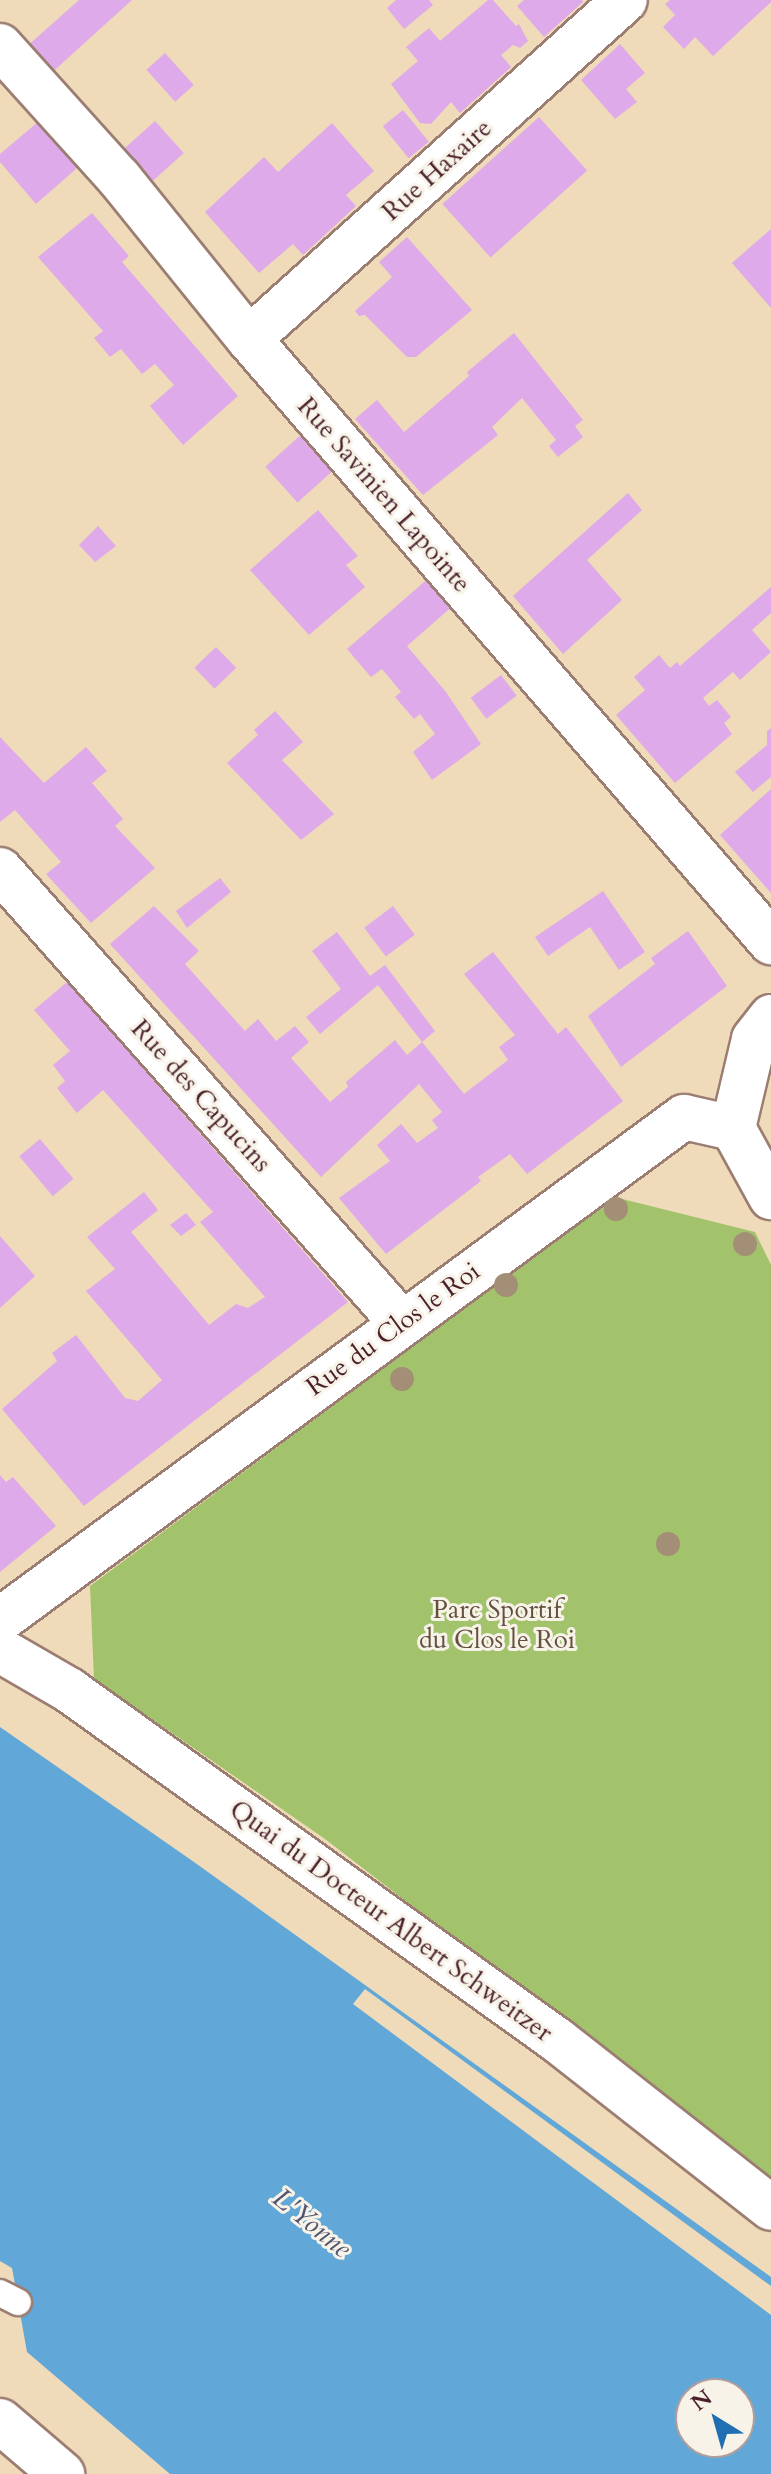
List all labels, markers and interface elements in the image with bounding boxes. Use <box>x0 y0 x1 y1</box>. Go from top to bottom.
street label: Rue Haxaire <box>376 113 498 227</box>
street label: Rue Savinien Lapointe <box>291 391 477 599</box>
street label: Rue des Capucins <box>124 1013 278 1179</box>
street label: Rue du Clos le Roi <box>300 1255 486 1403</box>
park label: Parc Sportif du Clos le Roi <box>419 1594 575 1656</box>
street label: Quai du Docteur Albert Schweitzer <box>224 1793 558 2049</box>
water label: L'Yonne <box>266 2181 358 2265</box>
north arrow <box>675 2378 755 2458</box>
text: N <box>685 2383 718 2418</box>

